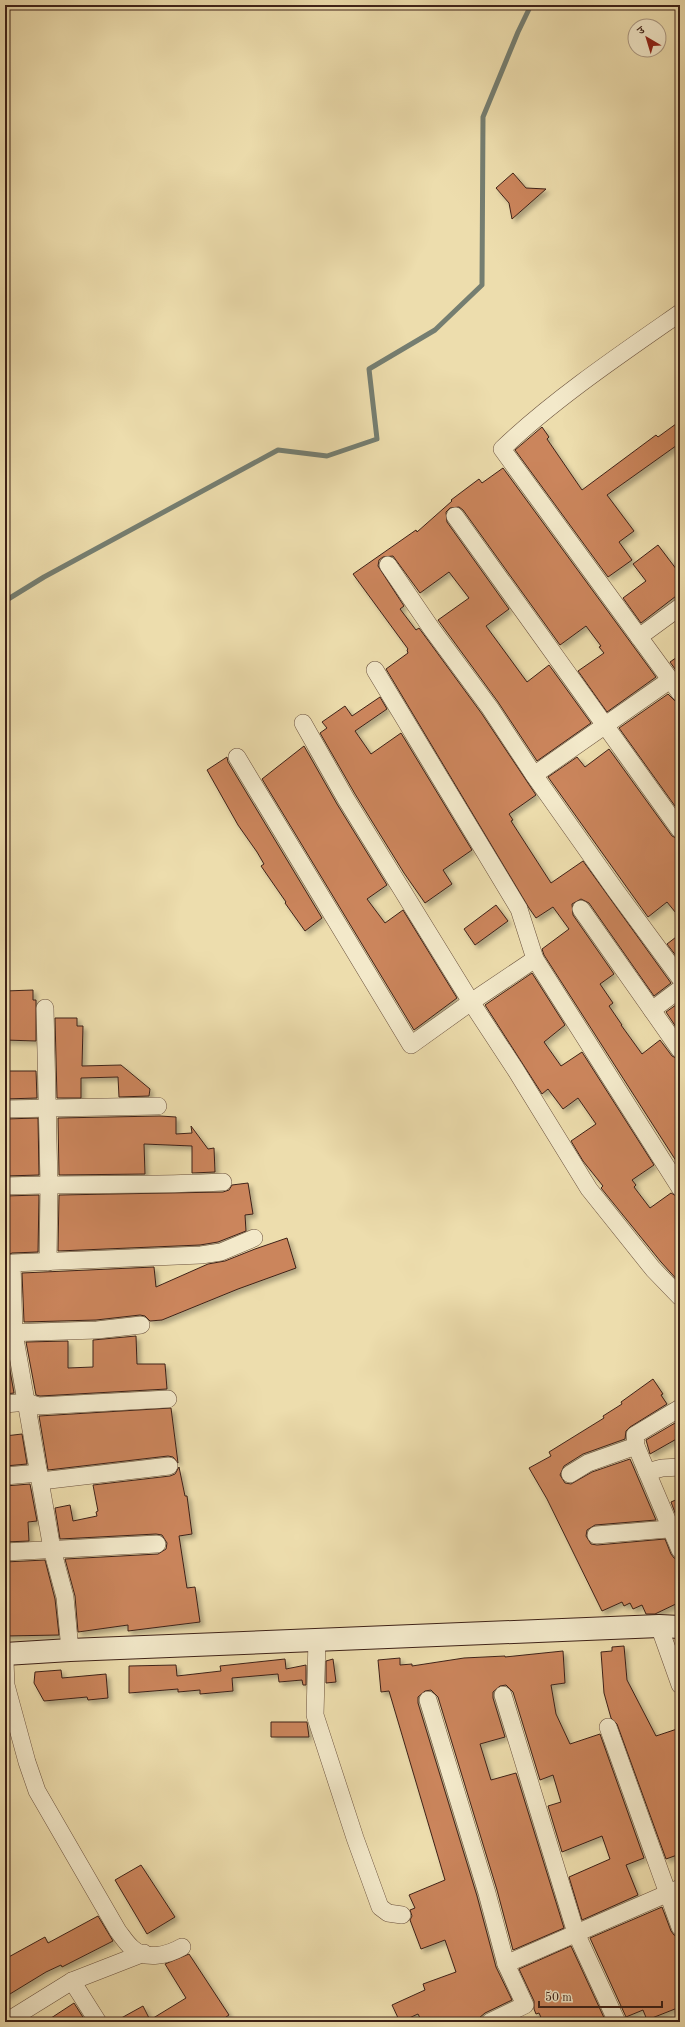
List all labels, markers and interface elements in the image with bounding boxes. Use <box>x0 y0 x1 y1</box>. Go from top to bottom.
north arrow <box>627 18 667 58</box>
text: उ <box>635 24 648 38</box>
scale bar <box>539 1983 662 2009</box>
text: 50 m <box>545 1991 572 2004</box>

